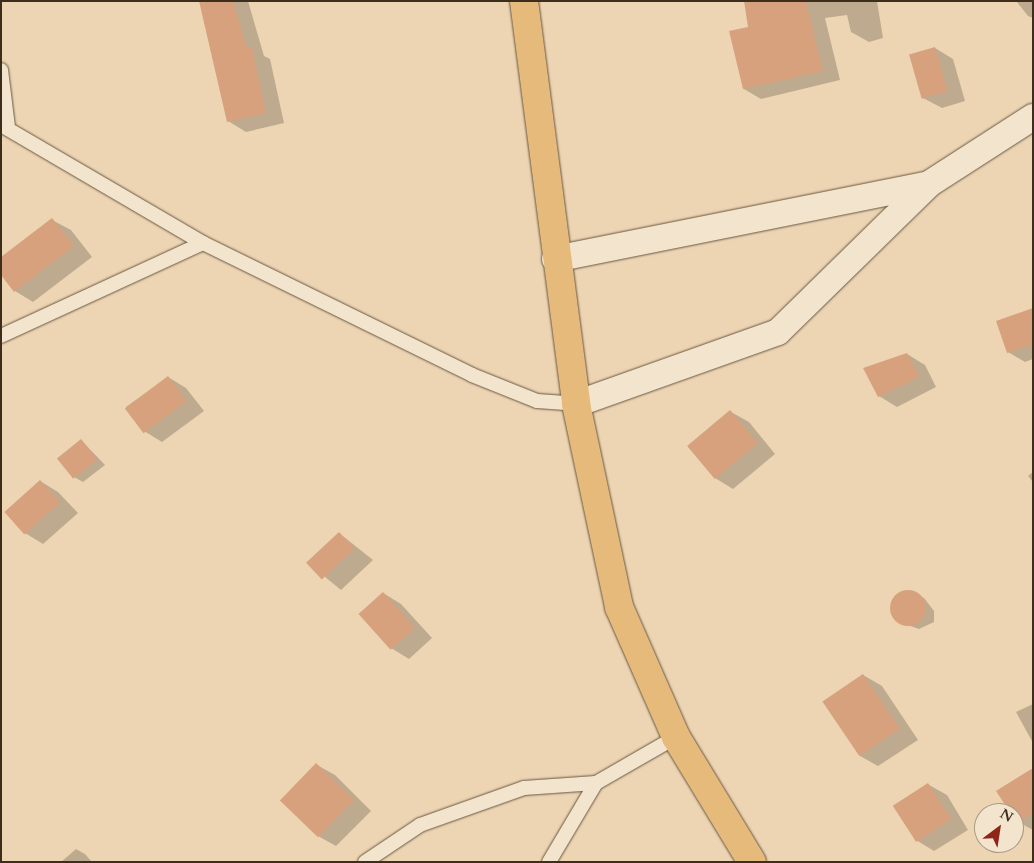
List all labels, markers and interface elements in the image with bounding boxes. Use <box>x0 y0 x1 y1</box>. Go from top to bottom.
north arrow <box>974 803 1024 853</box>
text: N <box>996 804 1017 827</box>

